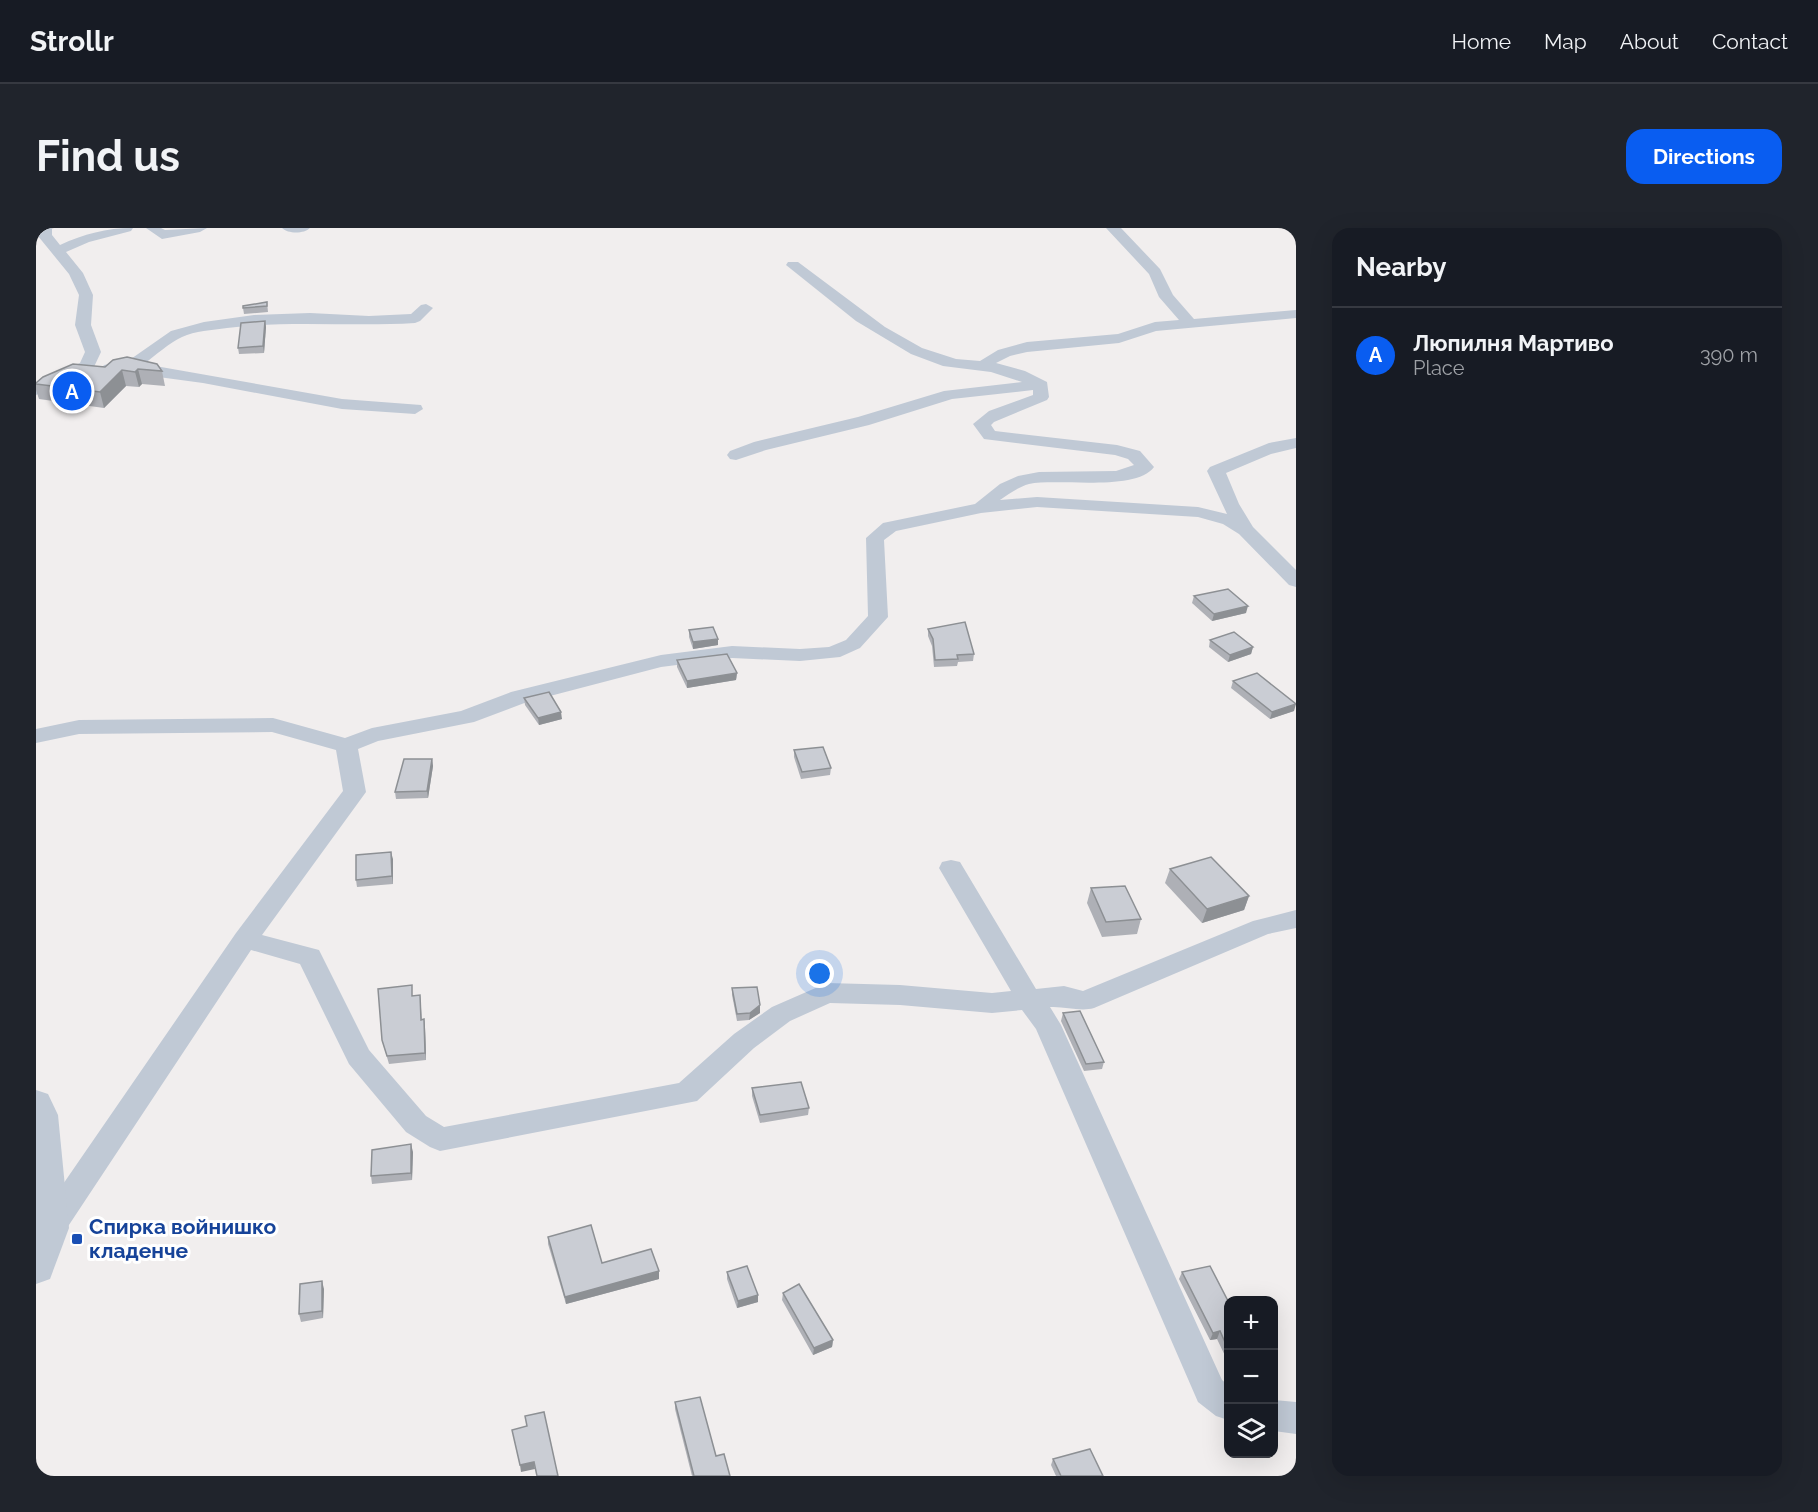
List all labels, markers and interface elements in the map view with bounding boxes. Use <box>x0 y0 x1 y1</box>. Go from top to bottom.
text: Strollr <box>30 25 114 58</box>
text: Home <box>1452 29 1511 54</box>
text: Map <box>1544 29 1587 54</box>
text: About <box>1620 29 1679 54</box>
text: Contact <box>1712 29 1788 54</box>
button: Directions <box>1626 129 1782 184</box>
text: Find us <box>36 132 180 181</box>
text: Nearby <box>1356 252 1446 282</box>
text: Люпилня Мартиво <box>1413 330 1614 356</box>
text: A <box>1369 343 1382 367</box>
text: 390 m <box>1700 343 1758 367</box>
text: Place <box>1413 356 1464 380</box>
pin: A <box>52 368 92 414</box>
your location <box>805 959 834 988</box>
place label: Спирка войнишко кладенче <box>89 1214 276 1263</box>
marker: Спирка войнишко кладенче <box>70 1232 84 1246</box>
map controls <box>1224 1296 1278 1458</box>
button: + <box>1224 1296 1278 1350</box>
button: − <box>1224 1350 1278 1404</box>
button: layers <box>1224 1404 1278 1458</box>

